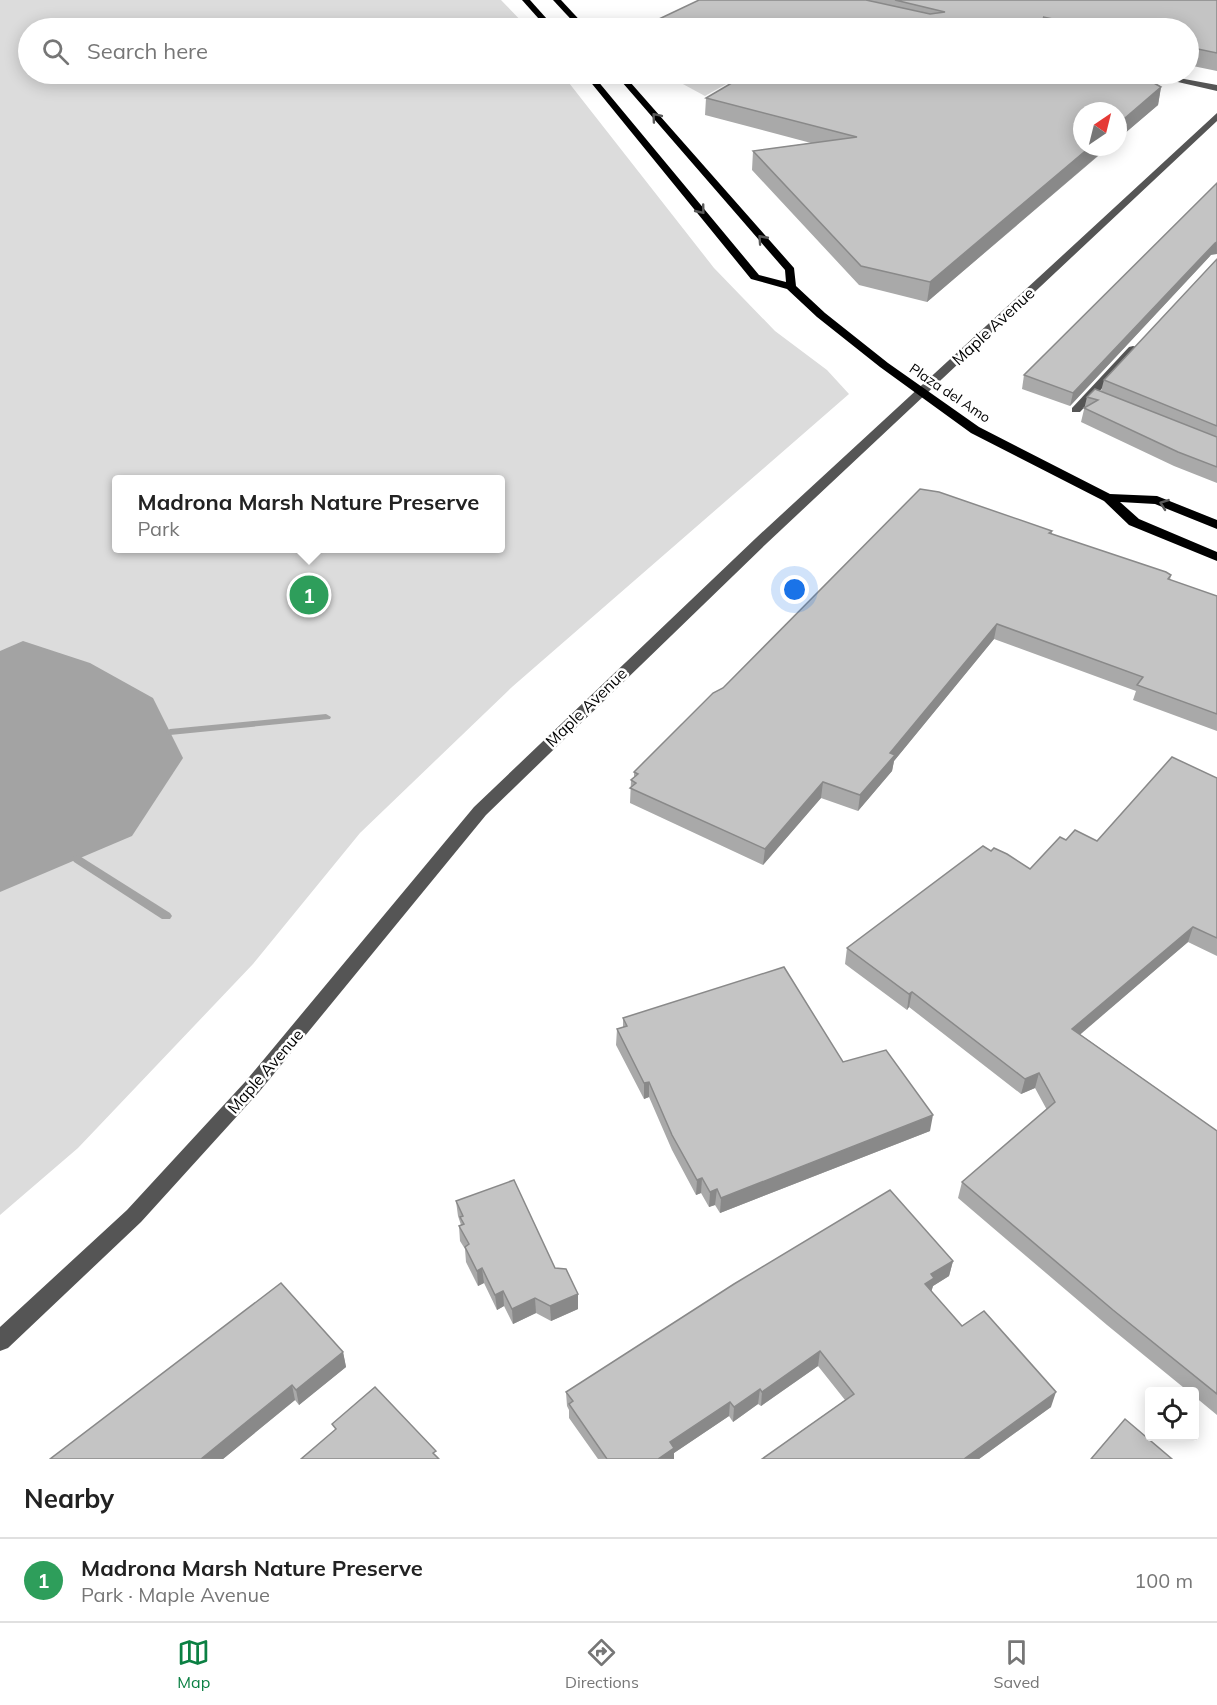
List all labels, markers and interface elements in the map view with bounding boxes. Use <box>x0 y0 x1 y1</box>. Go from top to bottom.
search box <box>18 18 1199 84</box>
icon: search <box>39 35 72 68</box>
text: Search here <box>87 37 208 65</box>
north arrow <box>1073 102 1127 156</box>
one-way arrow <box>652 113 663 124</box>
one-way arrow <box>693 203 704 214</box>
one-way arrow <box>758 235 769 246</box>
street label: Maple Avenue <box>948 283 1038 369</box>
street label: Plaza del Amo <box>906 359 994 427</box>
popup <box>112 475 505 553</box>
text: Madrona Marsh Nature Preserve <box>138 488 479 516</box>
one-way arrow <box>1160 498 1170 511</box>
text: Park <box>138 516 180 541</box>
pin: 1 <box>290 572 328 618</box>
your location <box>780 575 809 604</box>
street label: Maple Avenue <box>541 663 631 751</box>
street label: Maple Avenue <box>223 1025 307 1117</box>
map controls <box>1145 1387 1199 1441</box>
button: locate <box>1145 1387 1199 1441</box>
text: Nearby <box>24 1482 114 1515</box>
text: Madrona Marsh Nature Preserve <box>81 1554 423 1582</box>
text: 1 <box>38 1568 50 1593</box>
text: 100 m <box>1134 1568 1193 1593</box>
text: Park · Maple Avenue <box>81 1582 270 1607</box>
tab: Map <box>177 1636 210 1692</box>
tab: Directions <box>565 1636 639 1692</box>
tab: Saved <box>994 1636 1040 1692</box>

